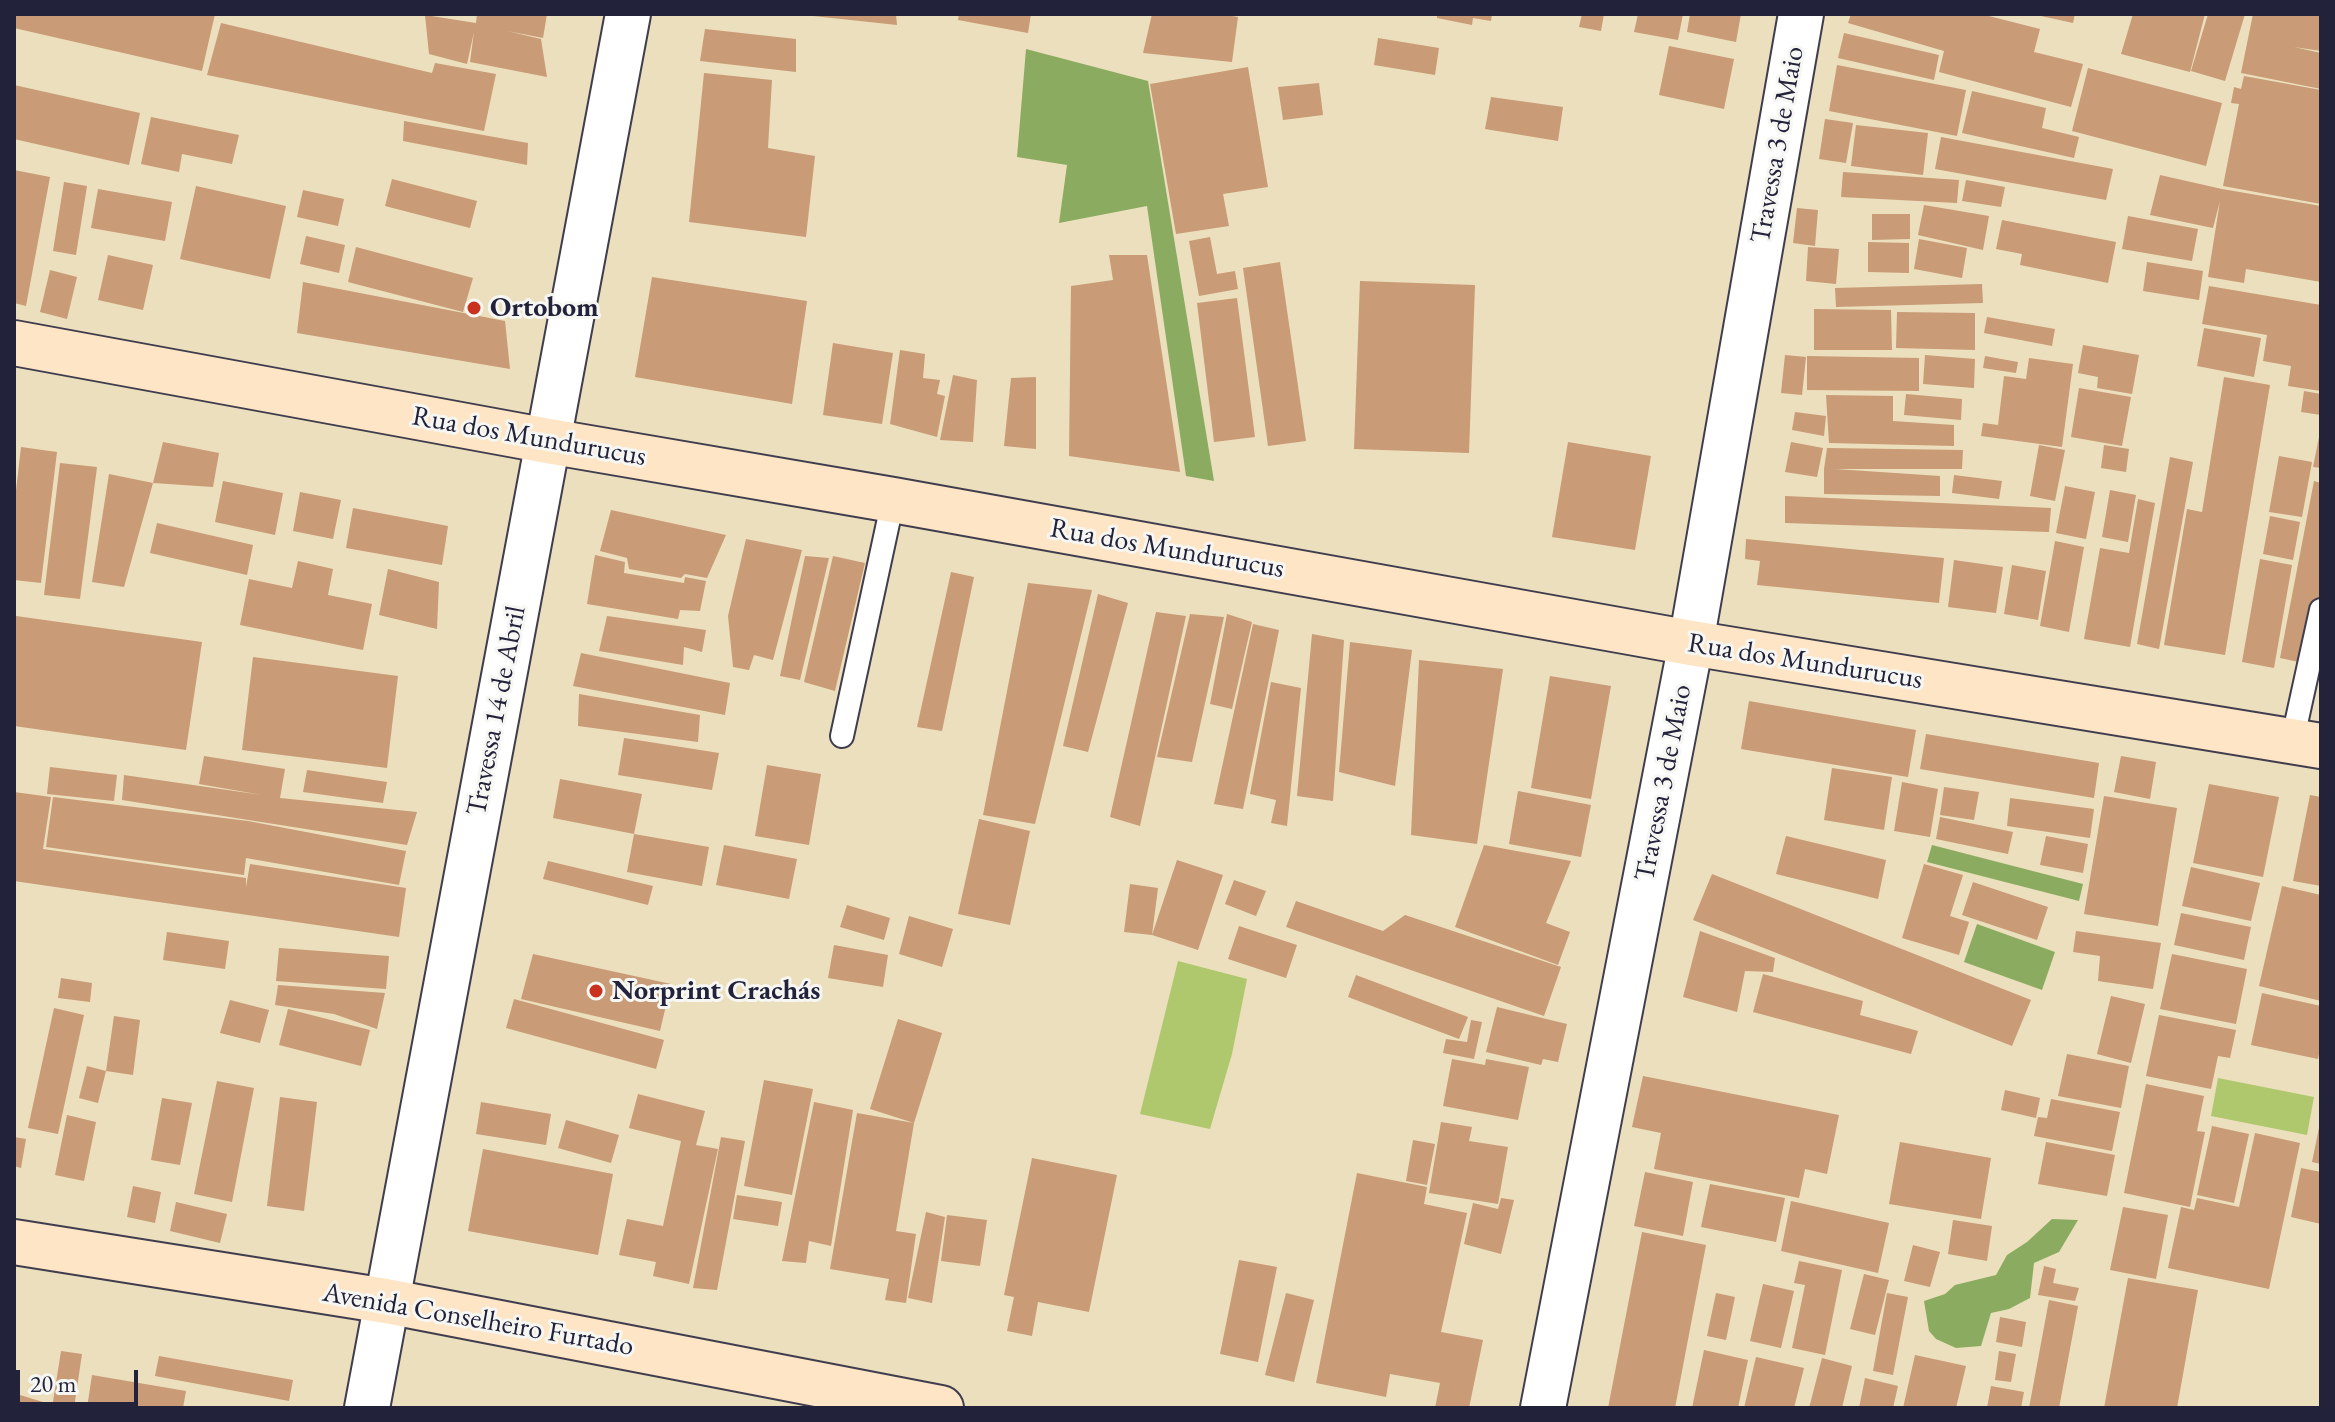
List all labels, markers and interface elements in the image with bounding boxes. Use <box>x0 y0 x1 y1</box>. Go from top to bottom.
street label: Travessa 3 de Maio <box>1744 44 1812 246</box>
place label: Ortobom <box>490 291 599 325</box>
marker: Ortobom <box>465 299 483 317</box>
street label: Rua dos Mundurucus <box>409 400 649 474</box>
street label: Rua dos Mundurucus <box>1047 512 1287 586</box>
street label: Travessa 14 de Abril <box>460 603 534 819</box>
street label: Rua dos Mundurucus <box>1685 627 1925 697</box>
street label: Travessa 3 de Maio <box>1628 682 1700 884</box>
place label: Norprint Crachás <box>612 974 820 1008</box>
marker: Norprint Crachás <box>587 982 605 1000</box>
street label: Avenida Conselheiro Furtado <box>320 1276 636 1364</box>
scale bar <box>20 1354 142 1404</box>
text: 20 m <box>30 1368 77 1399</box>

